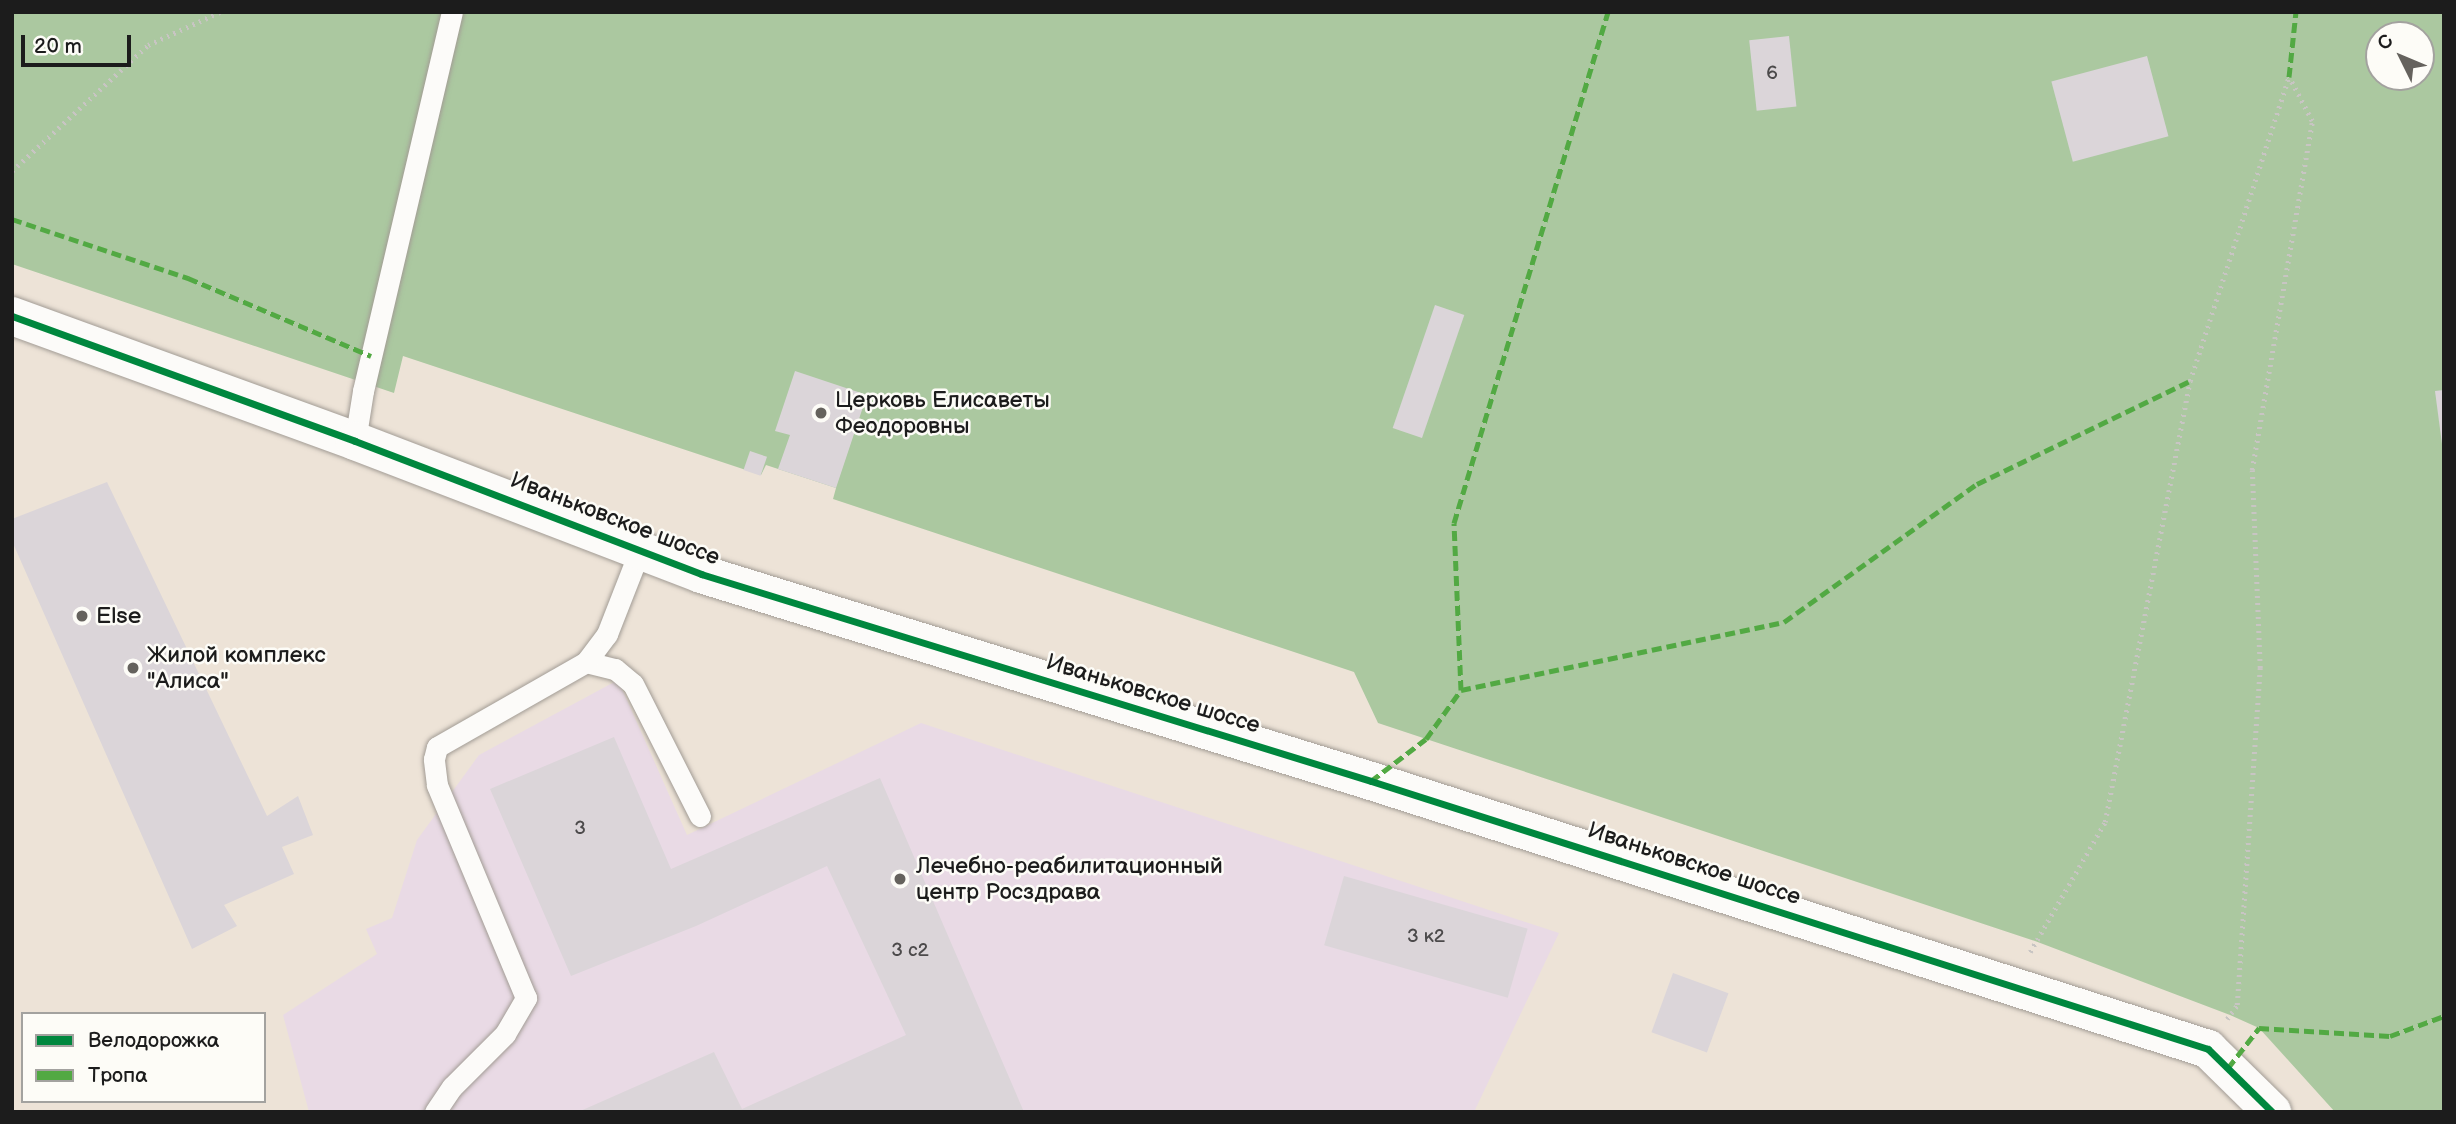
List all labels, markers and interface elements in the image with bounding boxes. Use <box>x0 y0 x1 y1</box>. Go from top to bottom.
scale bar <box>24 21 135 65</box>
north arrow <box>2365 21 2435 91</box>
text: С <box>2373 30 2399 55</box>
text: 20 m <box>34 34 82 59</box>
house number: 6 <box>1766 63 1778 85</box>
place label: Церковь Елисаветы Феодоровны <box>835 386 1050 440</box>
marker: Церковь Елисаветы Феодоровны <box>813 405 829 421</box>
street label: Иваньковское шоссе <box>506 466 724 572</box>
place label: Else <box>96 602 141 630</box>
marker: Else <box>74 608 90 624</box>
place label: Жилой комплекс "Алиса" <box>147 641 326 695</box>
street label: Иваньковское шоссе <box>1043 648 1263 740</box>
marker: Жилой комплекс "Алиса" <box>125 660 141 676</box>
street label: Иваньковское шоссе <box>1584 817 1804 911</box>
house number: 3 <box>574 818 586 840</box>
place label: Лечебно-реабилитационный центр Росздрава <box>916 852 1223 906</box>
marker: Лечебно-реабилитационный центр Росздрава <box>890 869 910 889</box>
house number: 3 к2 <box>1407 926 1445 948</box>
house number: 3 с2 <box>891 940 929 962</box>
legend <box>21 1012 266 1103</box>
text: Велодорожка <box>88 1028 219 1053</box>
text: Тропа <box>88 1063 148 1088</box>

